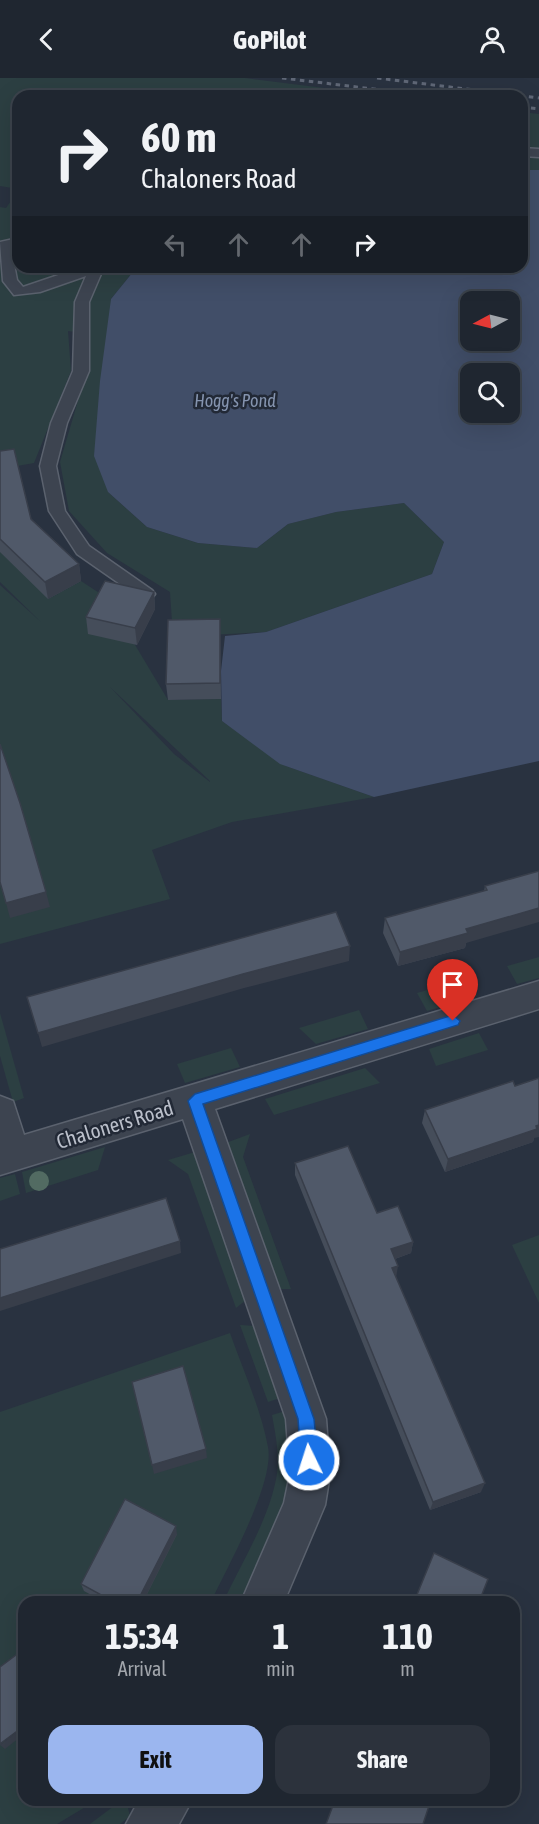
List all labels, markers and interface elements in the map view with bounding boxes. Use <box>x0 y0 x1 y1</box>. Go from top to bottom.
icon: back <box>30 23 63 56</box>
icon: person <box>476 23 509 56</box>
text: GoPilot <box>233 24 306 55</box>
text: 60 m <box>141 113 216 161</box>
icon: right <box>42 114 120 192</box>
text: Chaloners Road <box>141 163 296 194</box>
icon: left <box>159 228 192 261</box>
icon: ahead <box>222 228 255 261</box>
icon: ahead <box>285 228 318 261</box>
icon: right <box>348 228 381 261</box>
north arrow <box>460 291 520 351</box>
map controls <box>460 291 520 423</box>
button: search <box>460 363 520 423</box>
water label: Hogg's Pond <box>194 390 276 411</box>
pin <box>427 959 478 1021</box>
icon: arrive <box>436 968 469 1001</box>
street label: Chaloners Road <box>53 1095 176 1153</box>
position arrow <box>277 1428 341 1492</box>
text: 15:34 <box>105 1615 179 1657</box>
text: 1 <box>272 1615 289 1657</box>
text: 110 <box>382 1615 433 1657</box>
text: Arrival <box>118 1657 167 1680</box>
text: min <box>266 1657 295 1680</box>
text: m <box>400 1657 415 1680</box>
button: Exit <box>48 1725 263 1794</box>
button: Share <box>275 1725 490 1794</box>

